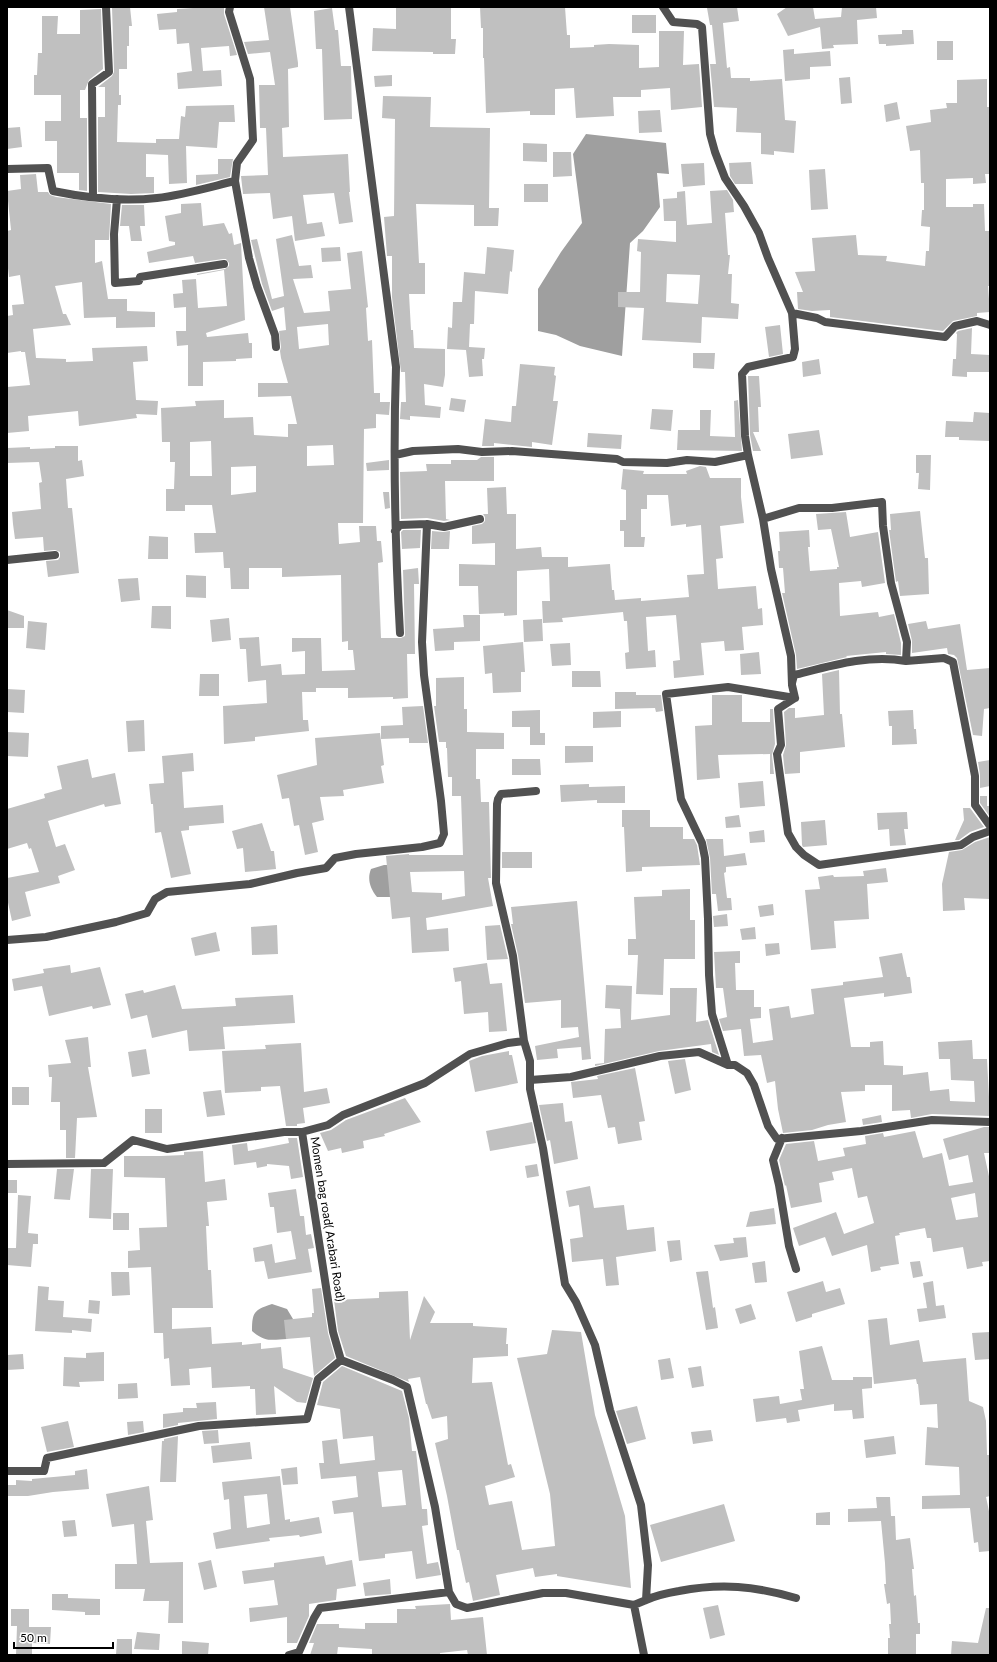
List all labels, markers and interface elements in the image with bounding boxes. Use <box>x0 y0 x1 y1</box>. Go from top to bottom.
street label: Momen bag road( Arabari Road) <box>308 1136 348 1302</box>
scale bar <box>14 1624 113 1650</box>
text: 50 m <box>20 1630 47 1645</box>

